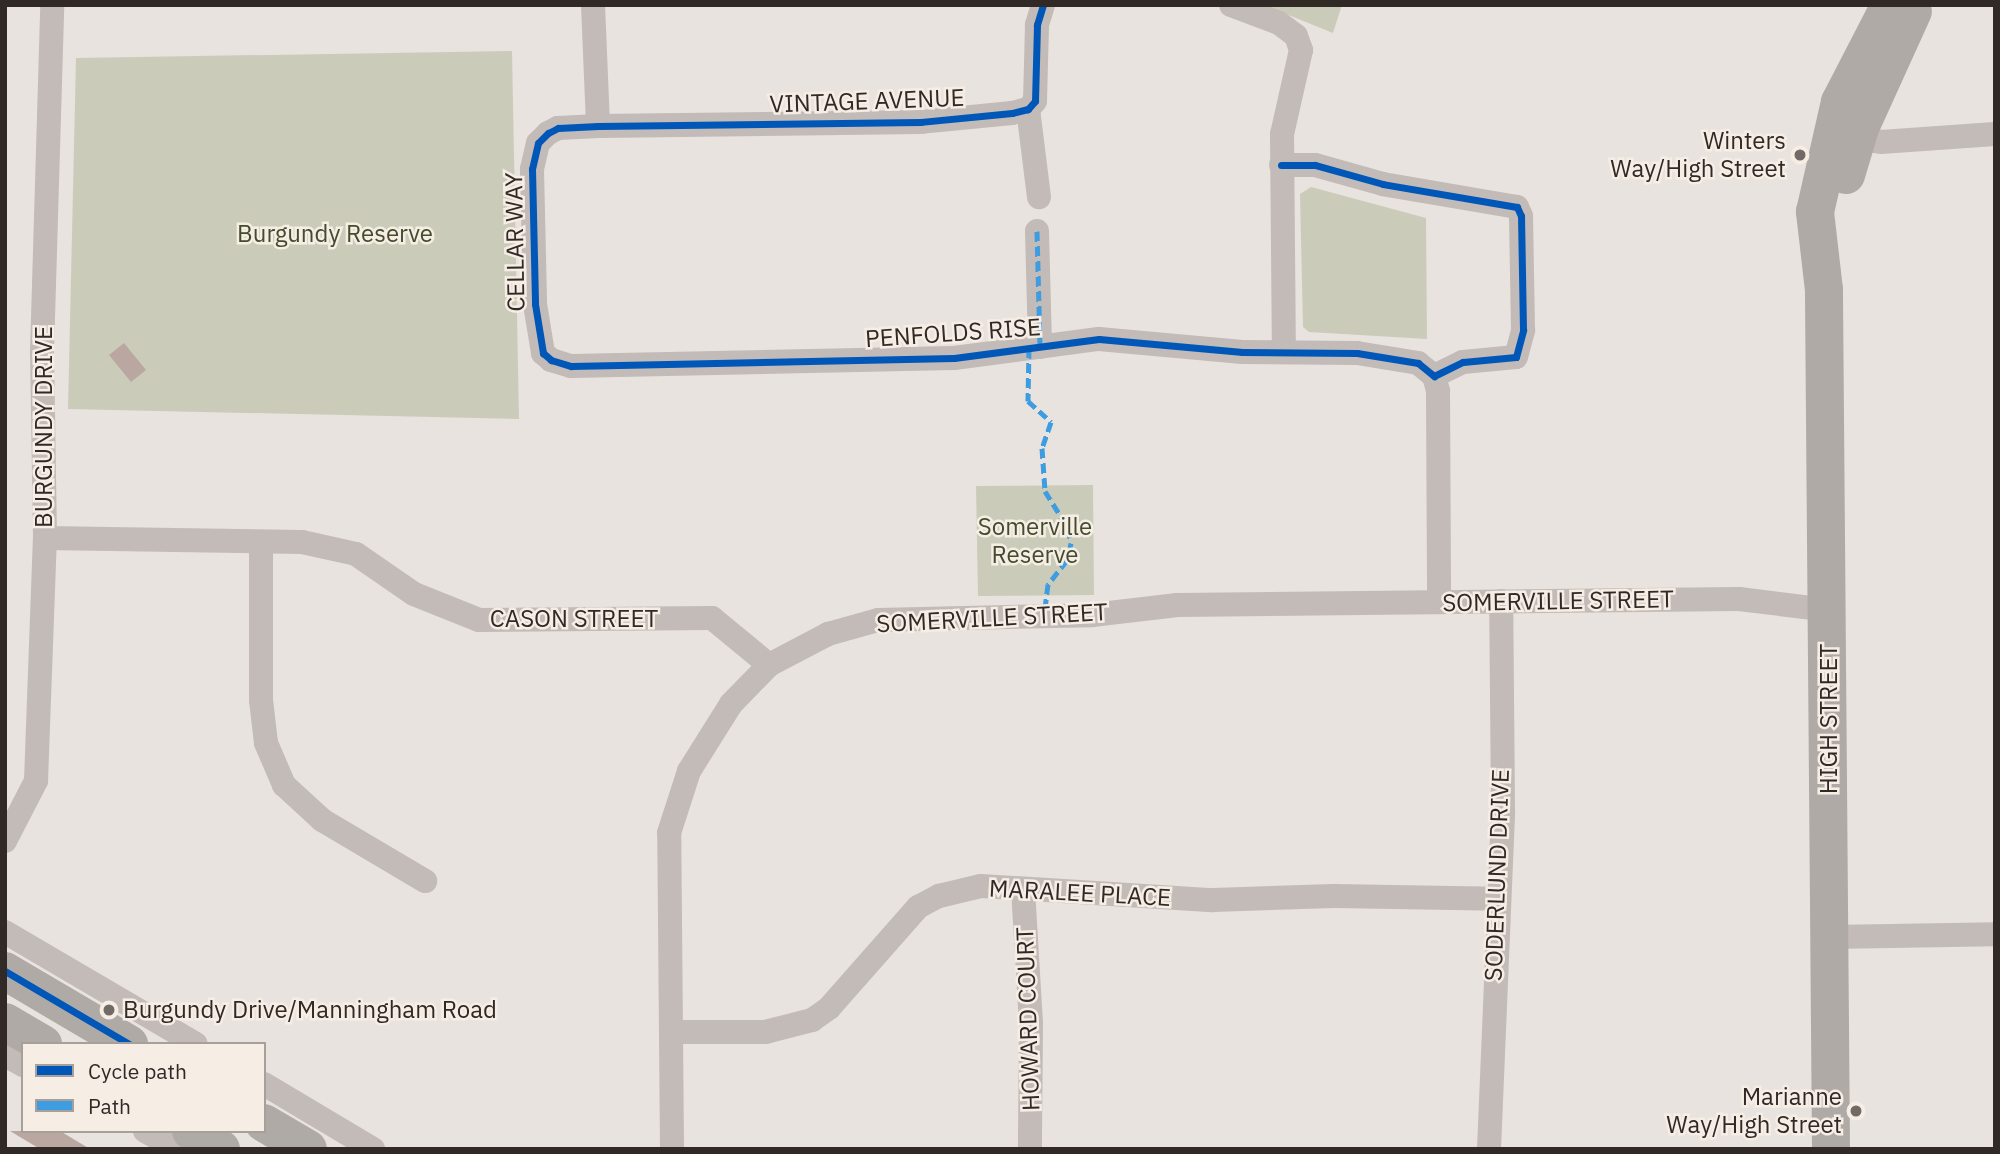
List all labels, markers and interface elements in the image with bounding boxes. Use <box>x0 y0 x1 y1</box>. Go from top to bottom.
street label: VINTAGE AVENUE <box>769 83 965 119</box>
place label: Winters Way/High Street <box>1610 127 1786 183</box>
marker: Winters Way/High Street <box>1792 147 1808 163</box>
street label: CELLAR WAY <box>499 172 531 312</box>
park label: Burgundy Reserve <box>237 220 433 248</box>
street label: PENFOLDS RISE <box>864 312 1042 354</box>
street label: BURGUNDY DRIVE <box>30 326 58 528</box>
park label: Somerville Reserve <box>978 513 1092 569</box>
street label: SOMERVILLE STREET <box>1442 585 1674 617</box>
street label: SOMERVILLE STREET <box>876 598 1108 638</box>
street label: CASON STREET <box>490 605 658 633</box>
street label: HIGH STREET <box>1815 644 1843 794</box>
street label: SODERLUND DRIVE <box>1479 768 1515 982</box>
street label: MARALEE PLACE <box>988 874 1172 912</box>
street label: HOWARD COURT <box>1010 926 1046 1112</box>
place label: Burgundy Drive/Manningham Road <box>123 996 497 1024</box>
marker: Burgundy Drive/Manningham Road <box>101 1002 117 1018</box>
legend <box>21 1042 266 1133</box>
text: Cycle path <box>88 1057 187 1085</box>
place label: Marianne Way/High Street <box>1666 1083 1842 1139</box>
text: Path <box>88 1092 131 1120</box>
marker: Marianne Way/High Street <box>1848 1103 1864 1119</box>

